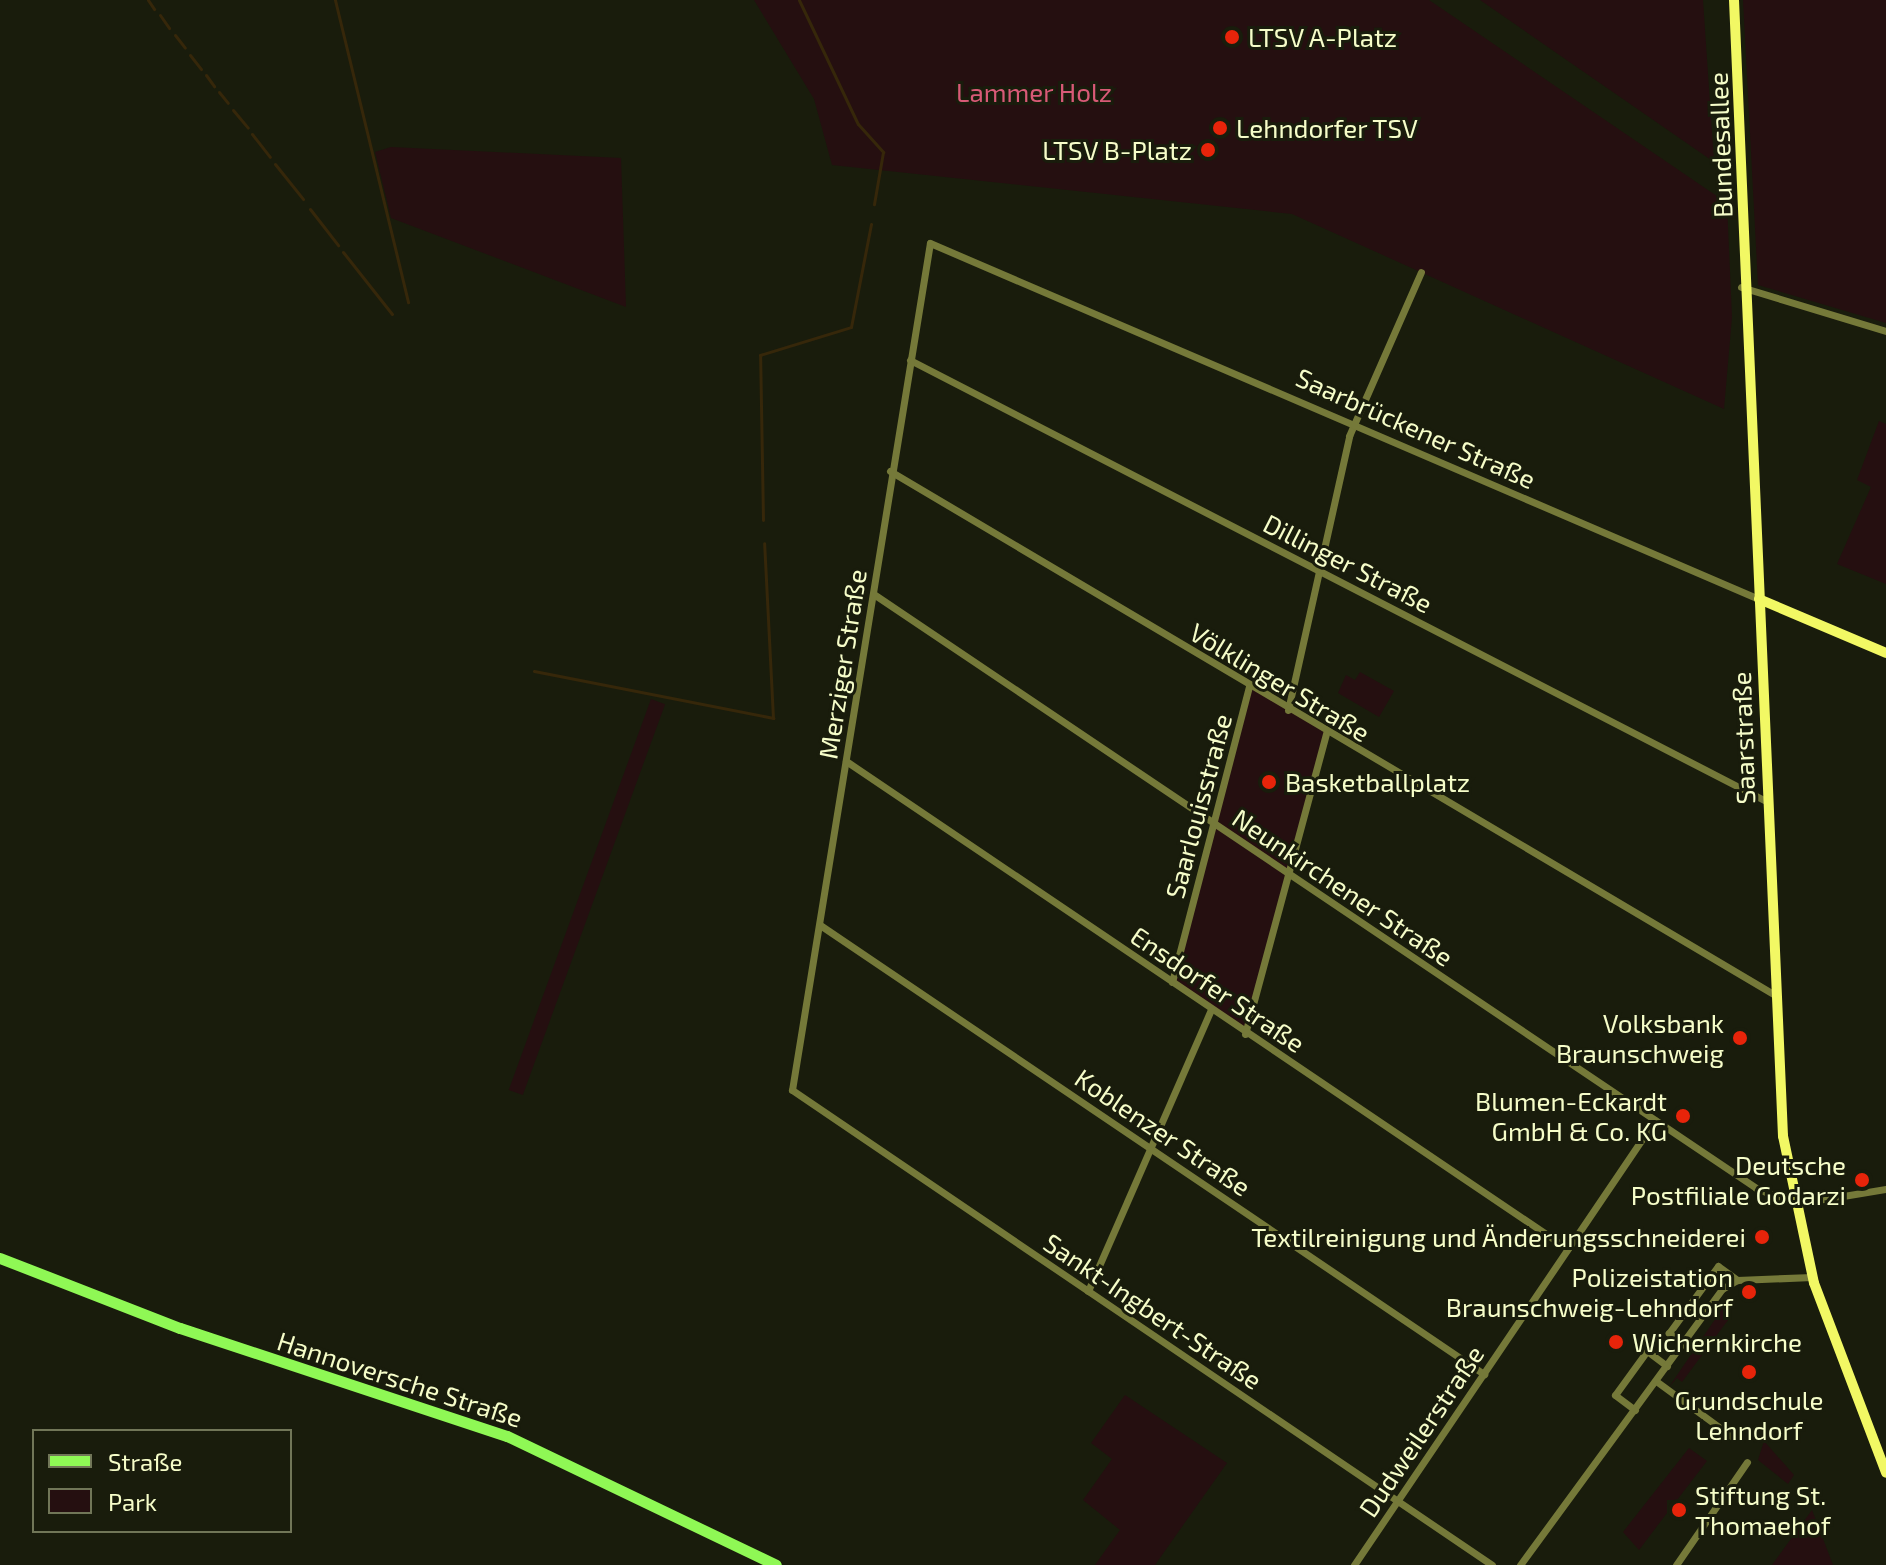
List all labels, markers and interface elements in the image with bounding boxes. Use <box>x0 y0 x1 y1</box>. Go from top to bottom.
place label: LTSV A-Platz <box>1248 21 1398 53</box>
marker: LTSV A-Platz <box>1223 28 1241 46</box>
street label: Bundesallee <box>1702 72 1738 218</box>
park label: Lammer Holz <box>956 76 1112 108</box>
place label: Lehndorfer TSV <box>1236 112 1419 144</box>
marker: Lehndorfer TSV <box>1211 119 1229 137</box>
place label: LTSV B-Platz <box>1042 134 1192 166</box>
marker: LTSV B-Platz <box>1199 141 1217 159</box>
street label: Saarbrückener Straße <box>1291 361 1541 495</box>
street label: Dillinger Straße <box>1258 507 1438 619</box>
street label: Merziger Straße <box>812 567 872 761</box>
street label: Völklinger Straße <box>1184 616 1376 748</box>
street label: Saarstraße <box>1725 671 1761 805</box>
street label: Saarlouisstraße <box>1158 710 1238 902</box>
place label: Basketballplatz <box>1285 766 1470 798</box>
marker: Basketballplatz <box>1260 773 1278 791</box>
street label: Neunkirchener Straße <box>1227 801 1459 973</box>
street label: Ensdorfer Straße <box>1125 919 1311 1059</box>
place label: Volksbank Braunschweig <box>1556 1007 1724 1068</box>
marker: Volksbank Braunschweig <box>1731 1029 1749 1047</box>
street label: Koblenzer Straße <box>1069 1062 1257 1202</box>
place label: Blumen-Eckardt GmbH & Co. KG <box>1475 1085 1667 1146</box>
marker: Blumen-Eckardt GmbH & Co. KG <box>1674 1107 1692 1125</box>
place label: Deutsche Postfiliale Godarzi <box>1631 1149 1846 1210</box>
marker: Deutsche Postfiliale Godarzi <box>1853 1171 1871 1189</box>
place label: Textilreinigung und Änderungsschneiderei <box>1251 1221 1746 1253</box>
street label: Sankt-Ingbert-Straße <box>1038 1226 1268 1396</box>
marker: Textilreinigung und Änderungsschneiderei <box>1753 1228 1771 1246</box>
place label: Polizeistation Braunschweig-Lehndorf <box>1446 1261 1733 1322</box>
marker: Polizeistation Braunschweig-Lehndorf <box>1740 1283 1758 1301</box>
street label: Hannoversche Straße <box>274 1325 526 1433</box>
place label: Wichernkirche <box>1632 1326 1802 1358</box>
marker: Wichernkirche <box>1607 1333 1625 1351</box>
street label: Dudweilerstraße <box>1352 1339 1490 1523</box>
marker: Grundschule Lehndorf <box>1740 1363 1758 1381</box>
place label: Grundschule Lehndorf <box>1674 1384 1824 1446</box>
legend <box>32 1429 292 1533</box>
text: Straße <box>108 1447 182 1476</box>
place label: Stiftung St. Thomaehof <box>1695 1479 1831 1540</box>
text: Park <box>108 1487 157 1516</box>
marker: Stiftung St. Thomaehof <box>1670 1501 1688 1519</box>

